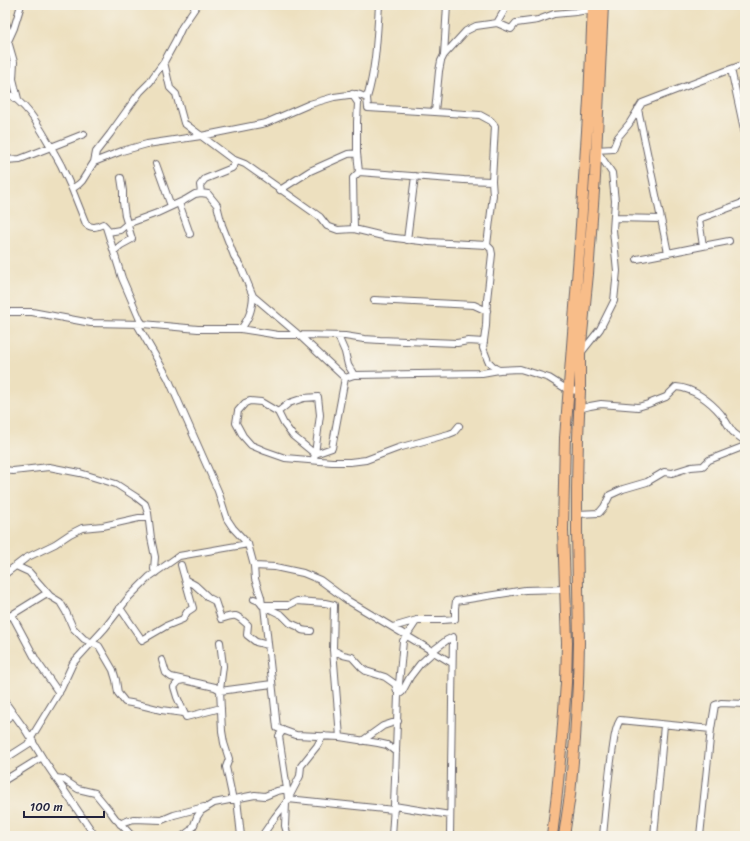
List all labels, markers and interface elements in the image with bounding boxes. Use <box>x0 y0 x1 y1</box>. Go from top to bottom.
scale bar <box>24 793 104 819</box>
text: 100 m <box>30 796 63 818</box>

